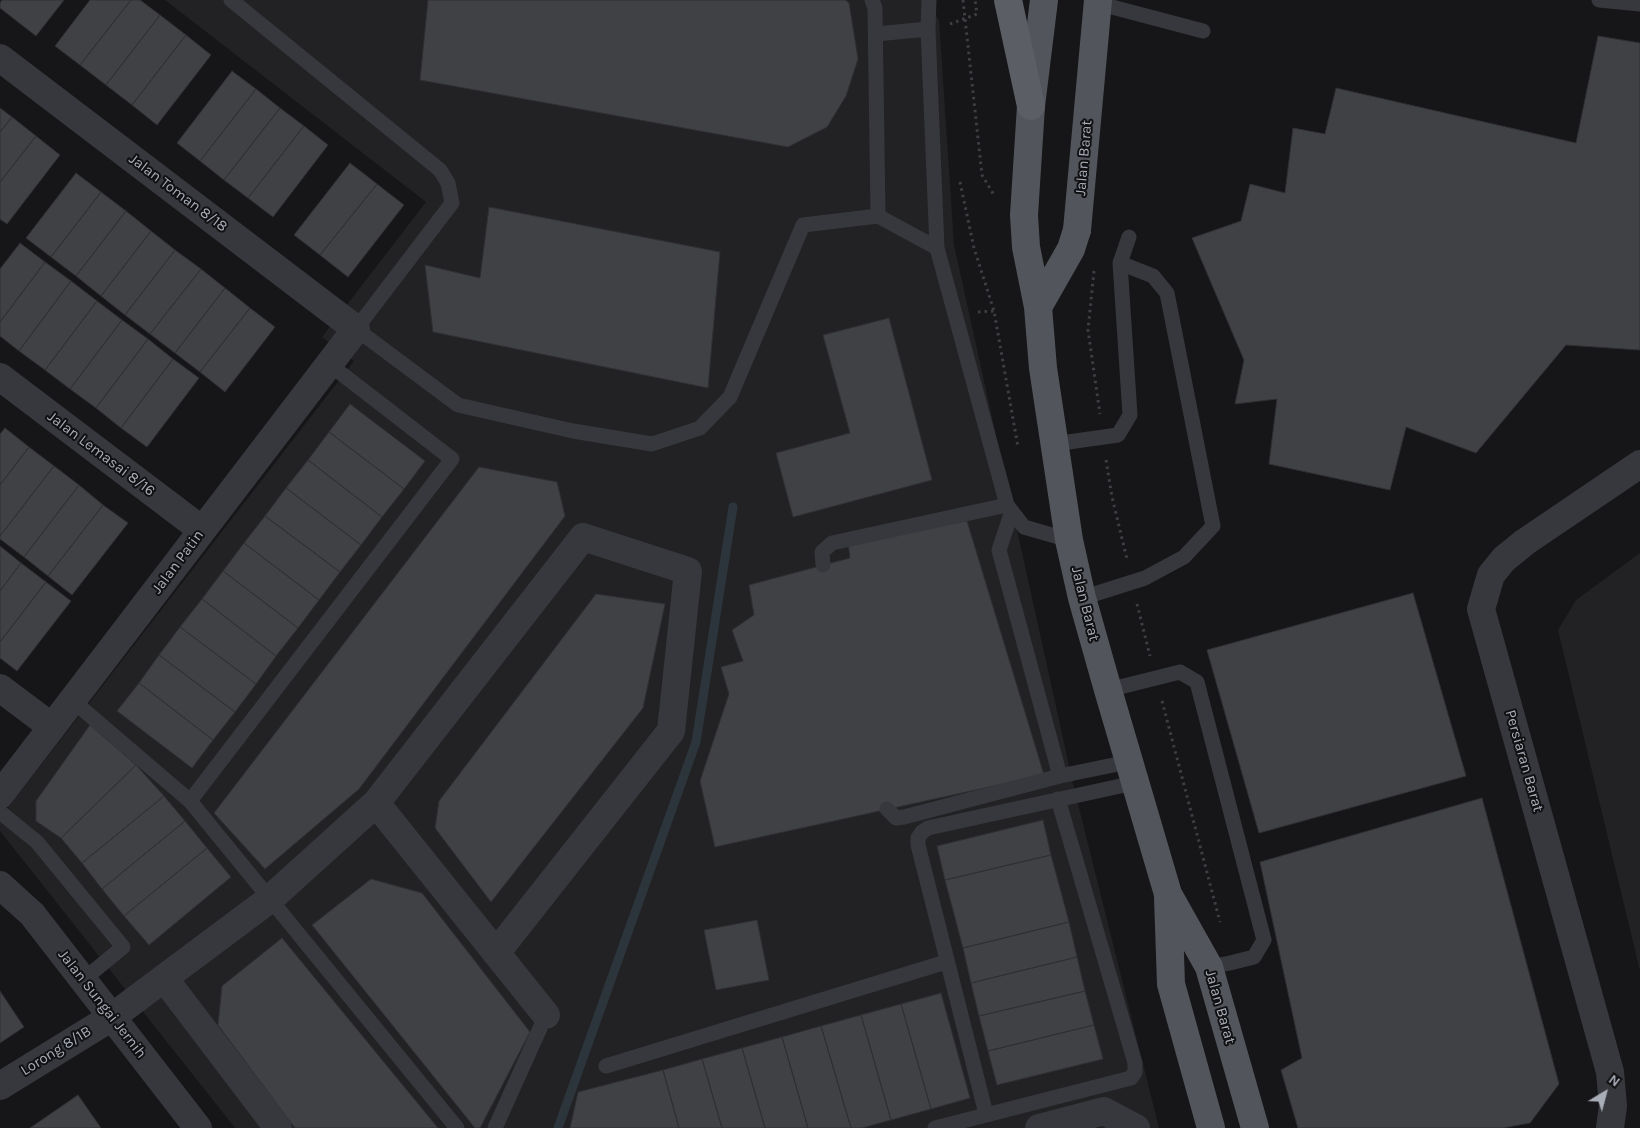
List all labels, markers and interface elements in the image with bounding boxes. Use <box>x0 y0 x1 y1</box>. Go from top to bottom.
street label: Jalan Barat <box>1072 119 1096 197</box>
street label: Jalan Toman 8/18 <box>125 150 231 236</box>
street label: Jalan Lemasai 8/16 <box>44 408 158 500</box>
street label: Jalan Patin <box>148 527 208 597</box>
street label: Jalan Barat <box>1067 565 1103 643</box>
street label: Persiaran Barat <box>1501 708 1547 814</box>
street label: Jalan Sungai Jernih <box>54 946 150 1062</box>
street label: Jalan Barat <box>1201 968 1239 1046</box>
street label: Lorong 8/1B <box>17 1022 95 1080</box>
north arrow <box>1580 1068 1630 1118</box>
text: N <box>1605 1071 1623 1090</box>

